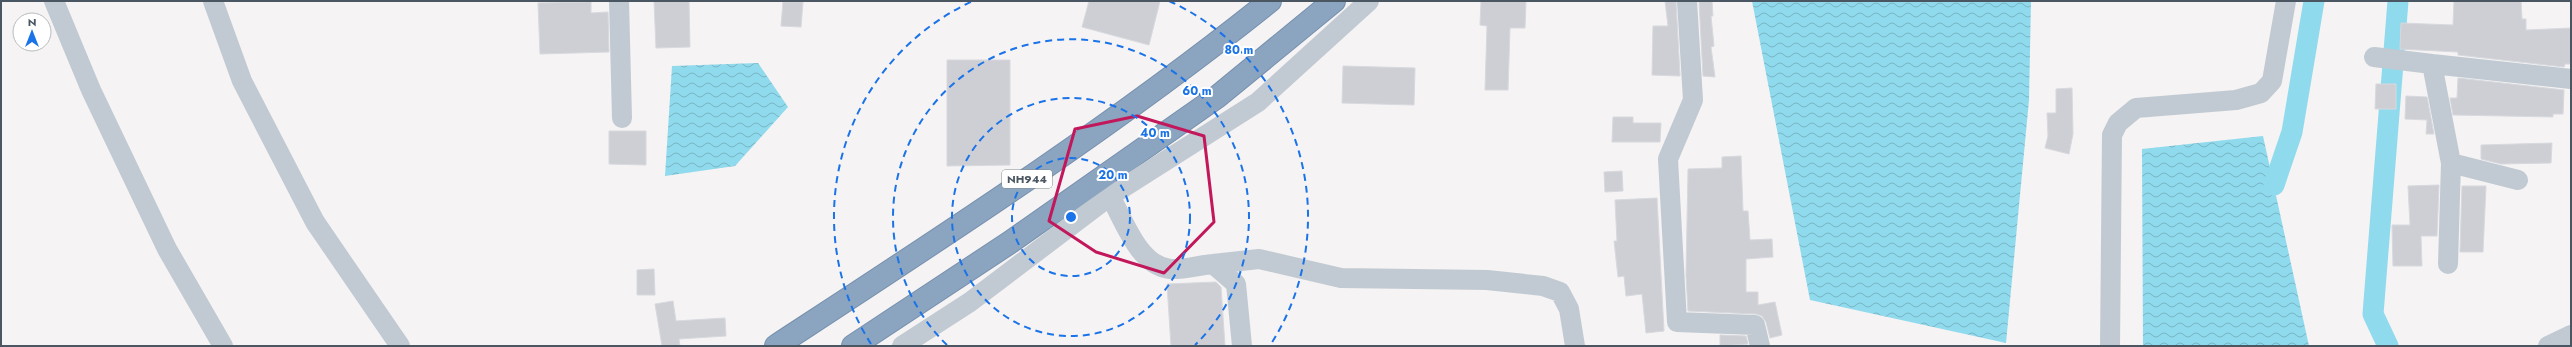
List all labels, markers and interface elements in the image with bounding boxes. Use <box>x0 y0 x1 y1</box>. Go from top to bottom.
north arrow <box>12 12 52 52</box>
text: N <box>28 14 36 30</box>
text: 80 m <box>1225 41 1254 59</box>
text: 60 m <box>1182 82 1212 100</box>
text: 40 m <box>1140 124 1170 142</box>
text: 20 m <box>1098 166 1128 184</box>
road number: NH944 <box>1002 170 1052 188</box>
centre of rings <box>1064 210 1078 224</box>

